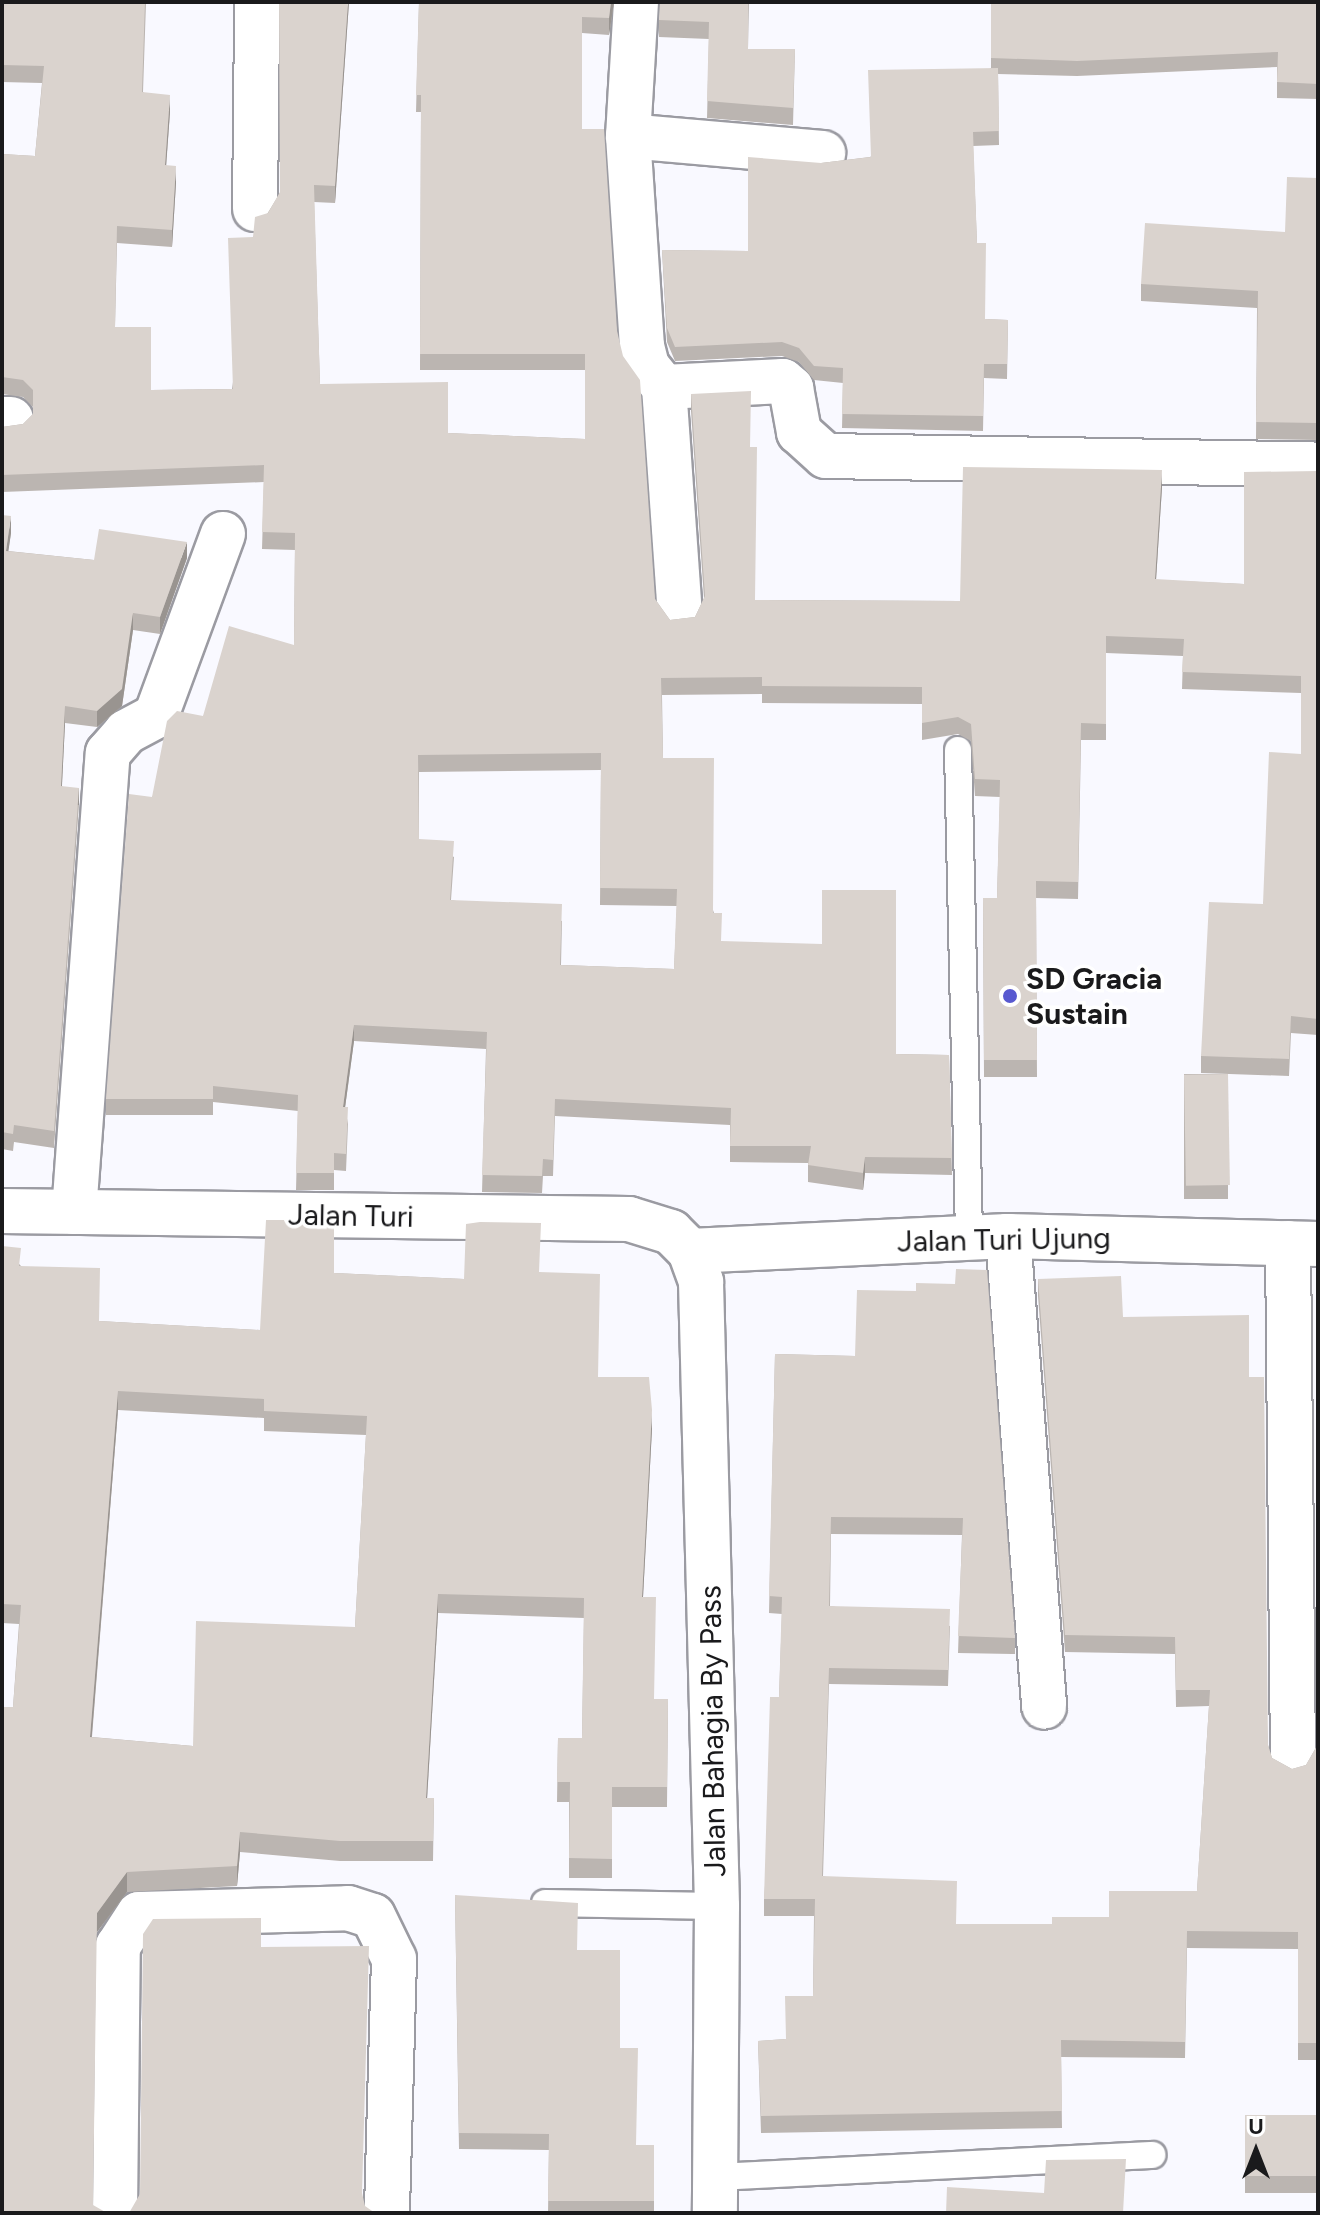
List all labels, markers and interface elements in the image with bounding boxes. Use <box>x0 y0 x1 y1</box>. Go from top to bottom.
place label: SD Gracia Sustain <box>1026 961 1162 1032</box>
marker: SD Gracia Sustain <box>1001 987 1019 1005</box>
street label: Jalan Turi <box>288 1197 414 1235</box>
street label: Jalan Turi Ujung <box>897 1220 1111 1260</box>
street label: Jalan Bahagia By Pass <box>692 1585 734 1877</box>
north arrow <box>1216 2111 1296 2191</box>
text: U <box>1248 2113 1264 2140</box>

